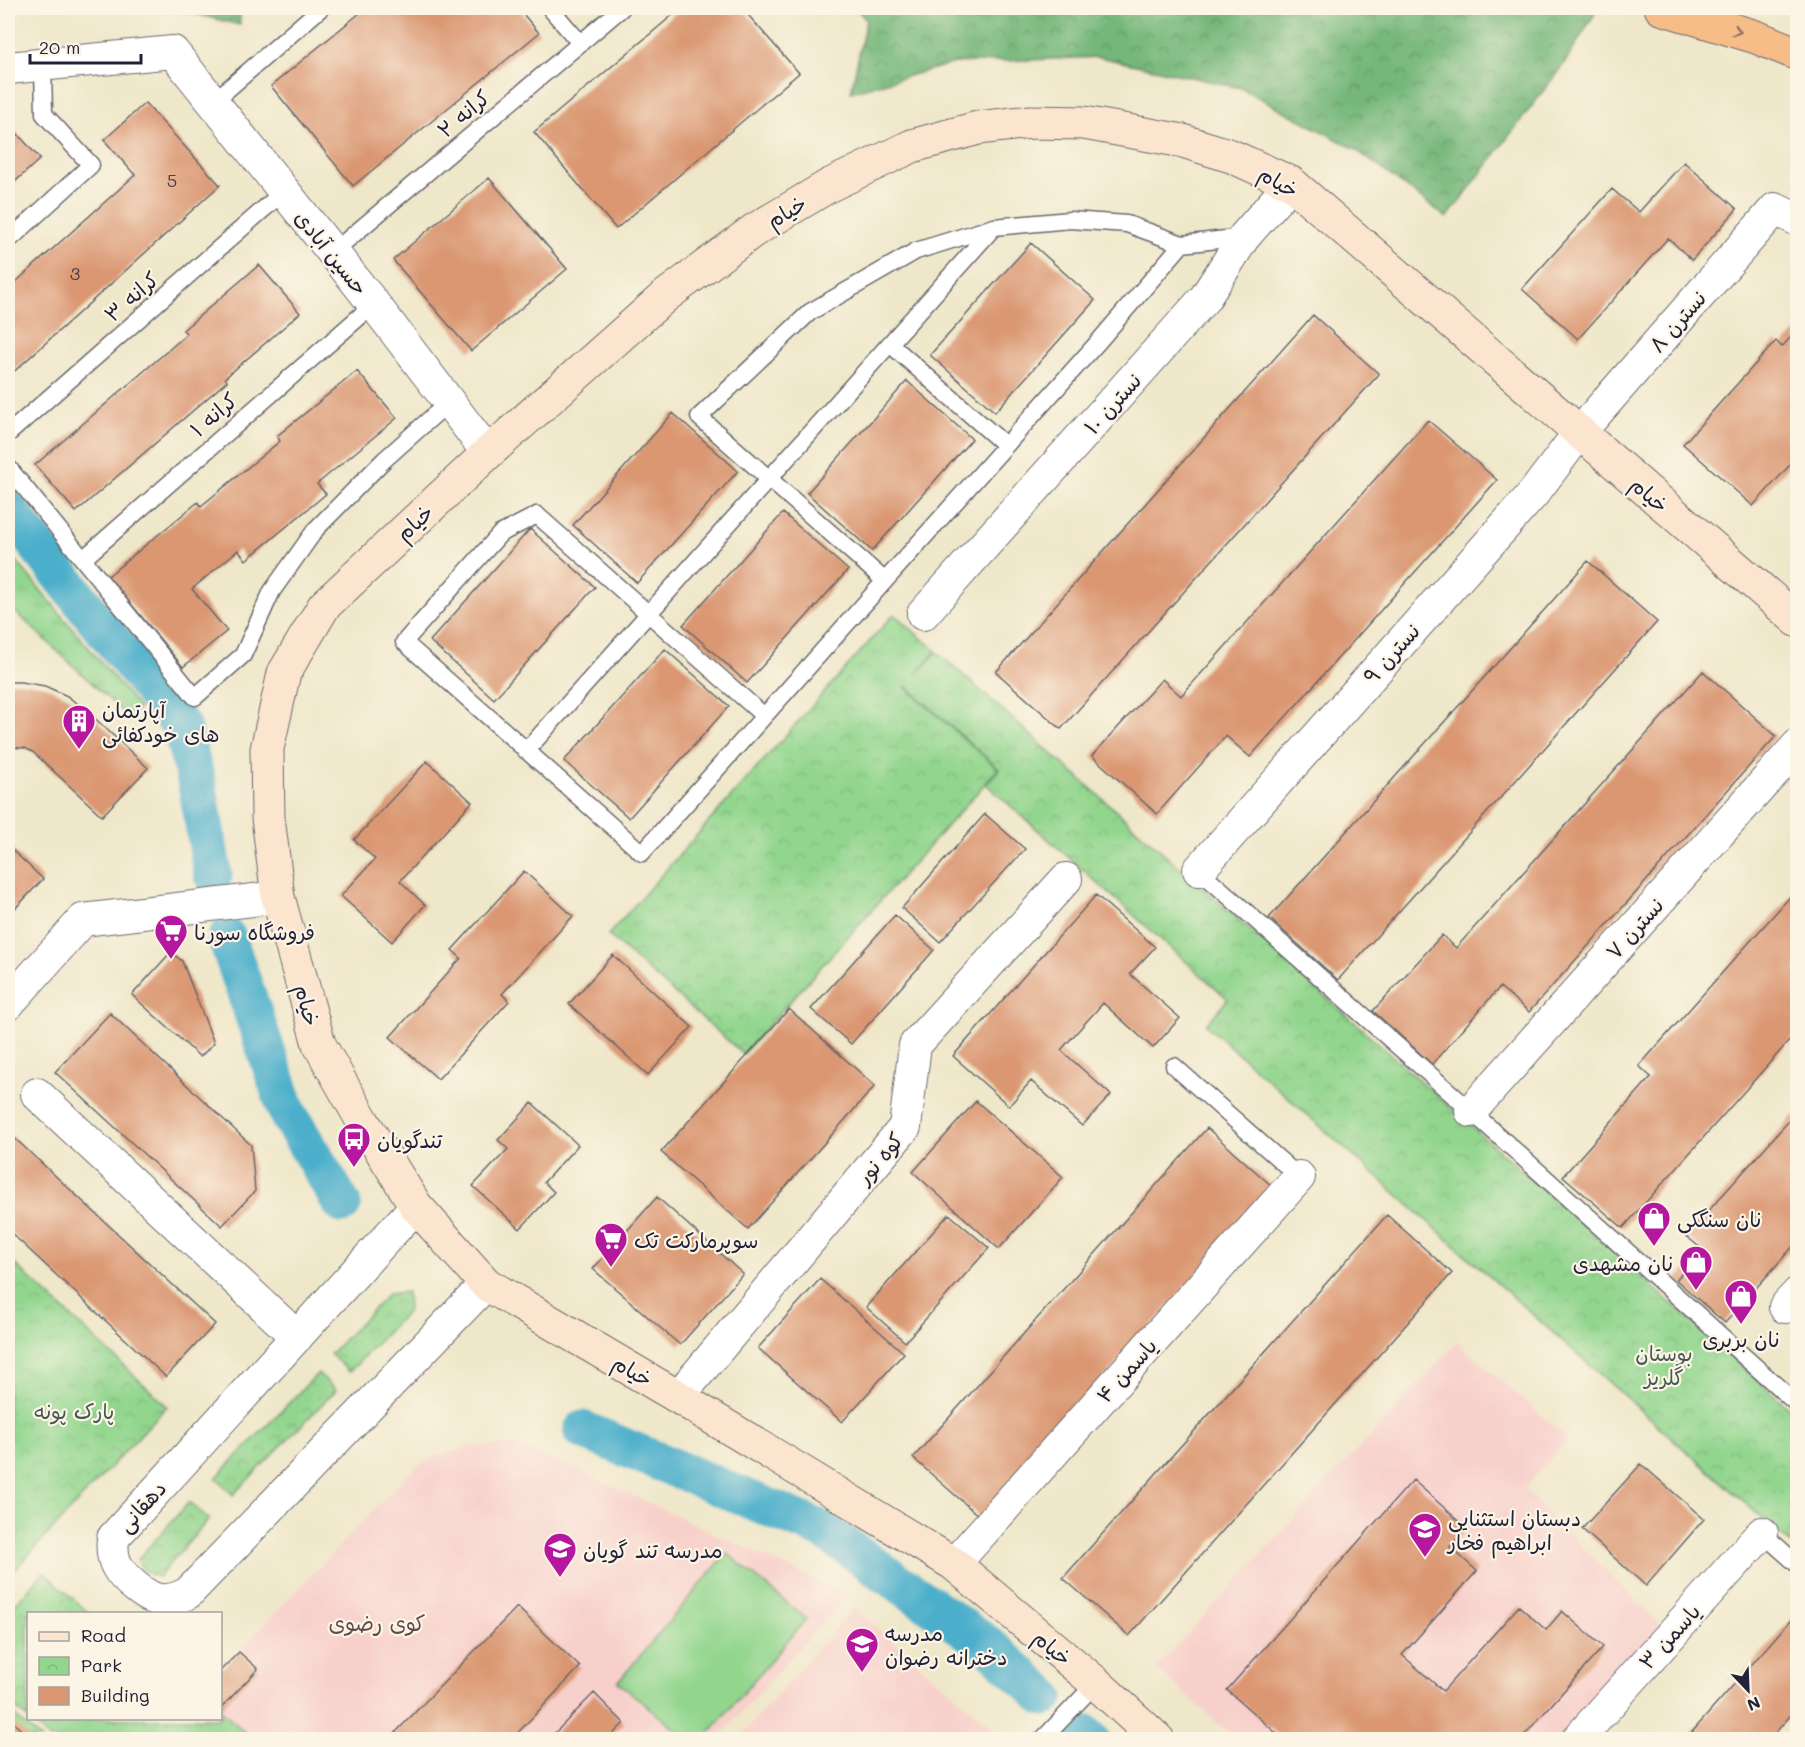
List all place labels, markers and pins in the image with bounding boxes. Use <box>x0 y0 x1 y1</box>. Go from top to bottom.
place label: آپارتمان های خودکفائی <box>102 696 219 749</box>
building icon: آپارتمان های خودکفائی <box>61 703 97 750</box>
supermarket icon: فروشگاه سورنا <box>153 913 189 960</box>
place label: فروشگاه سورنا <box>194 918 315 947</box>
bus stop icon: تندگویان <box>336 1121 372 1168</box>
place label: تندگویان <box>377 1126 443 1154</box>
shop icon: نان سنگکی <box>1636 1200 1672 1247</box>
place label: نان سنگکی <box>1677 1205 1761 1234</box>
supermarket icon: سوپرمارکت تک <box>593 1221 629 1268</box>
place label: سوپرمارکت تک <box>634 1226 759 1254</box>
shop icon: نان مشهدی <box>1678 1244 1714 1291</box>
place label: نان مشهدی <box>1573 1249 1673 1276</box>
shop icon: نان بربری <box>1723 1278 1759 1325</box>
place label: نان بربری <box>1702 1325 1780 1353</box>
place label: دبستان استثنایی ابراهیم فخار <box>1446 1504 1581 1559</box>
school or university icon: دبستان استثنایی ابراهیم فخار <box>1407 1511 1443 1558</box>
school or university icon: مدرسه تند گویان <box>542 1531 578 1578</box>
place label: مدرسه تند گویان <box>583 1536 723 1564</box>
place label: مدرسه دخترانه رضوان <box>885 1619 1007 1671</box>
school or university icon: مدرسه دخترانه رضوان <box>844 1626 880 1673</box>

